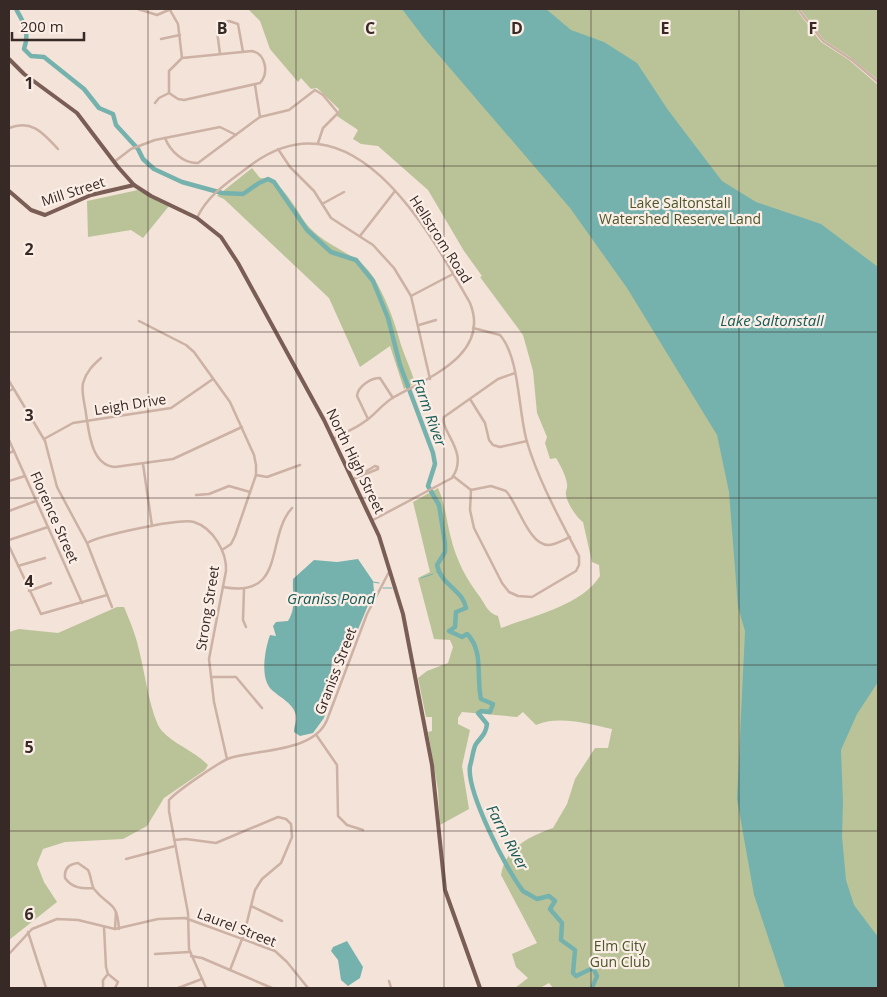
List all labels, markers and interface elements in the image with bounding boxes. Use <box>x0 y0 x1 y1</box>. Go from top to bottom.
scale bar <box>12 10 85 42</box>
text: 200 m <box>20 16 64 36</box>
text: B <box>217 17 227 39</box>
text: C <box>365 17 375 39</box>
text: D <box>511 17 523 39</box>
text: E <box>661 17 670 39</box>
text: F <box>809 17 817 39</box>
text: 1 <box>24 72 34 94</box>
street label: Mill Street <box>39 172 107 210</box>
street label: Hellstrom Road <box>406 191 476 287</box>
park label: Lake Saltonstall Watershed Reserve Land <box>599 193 761 228</box>
text: 2 <box>24 238 34 260</box>
water label: Lake Saltonstall <box>720 310 825 330</box>
water label: Farm River <box>408 375 452 450</box>
street label: Leigh Drive <box>93 389 168 419</box>
text: 3 <box>24 404 34 426</box>
street label: North High Street <box>322 405 390 517</box>
street label: Florence Street <box>26 468 84 566</box>
street label: Strong Street <box>191 564 223 652</box>
text: 4 <box>24 570 34 592</box>
water label: Graniss Pond <box>287 588 375 608</box>
street label: Graniss Street <box>310 625 360 717</box>
text: 5 <box>24 736 34 758</box>
water label: Farm River <box>482 801 534 874</box>
text: 6 <box>24 903 34 925</box>
street label: Laurel Street <box>195 903 279 951</box>
park label: Elm City Gun Club <box>590 936 650 971</box>

